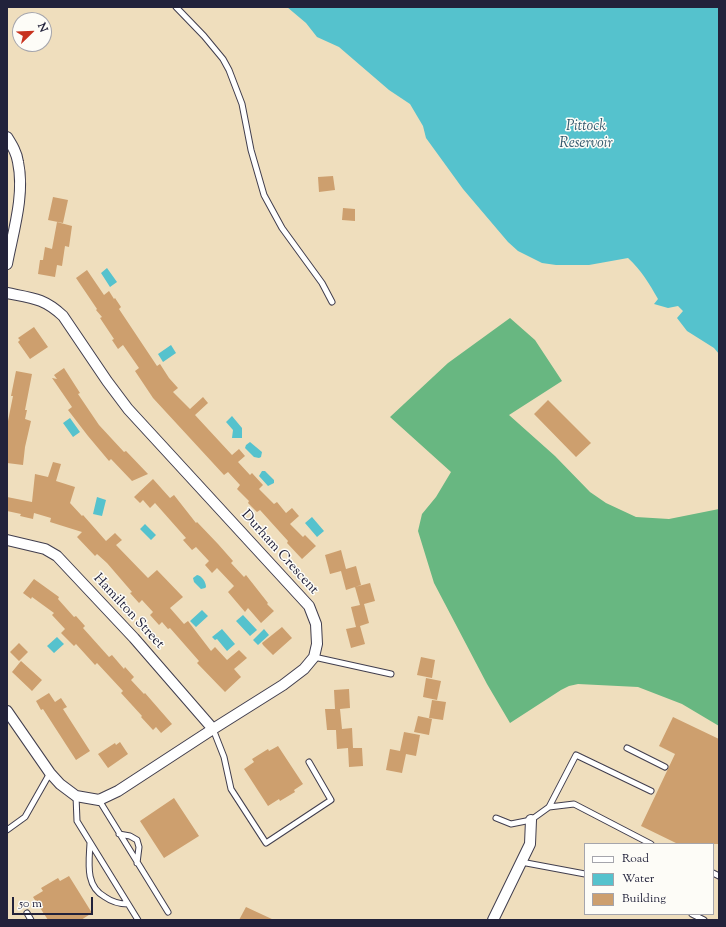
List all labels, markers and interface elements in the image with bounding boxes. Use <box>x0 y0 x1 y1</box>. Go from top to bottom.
north arrow <box>12 12 52 52</box>
text: N <box>33 21 51 35</box>
water label: Pittock Reservoir <box>559 118 613 153</box>
street label: Durham Crescent <box>237 507 321 599</box>
street label: Hamilton Street <box>89 571 167 653</box>
legend <box>584 843 714 915</box>
text: Road <box>622 850 649 868</box>
text: Water <box>622 870 654 888</box>
scale bar <box>14 889 95 915</box>
text: Building <box>622 890 666 908</box>
text: 50 m <box>19 895 42 913</box>

